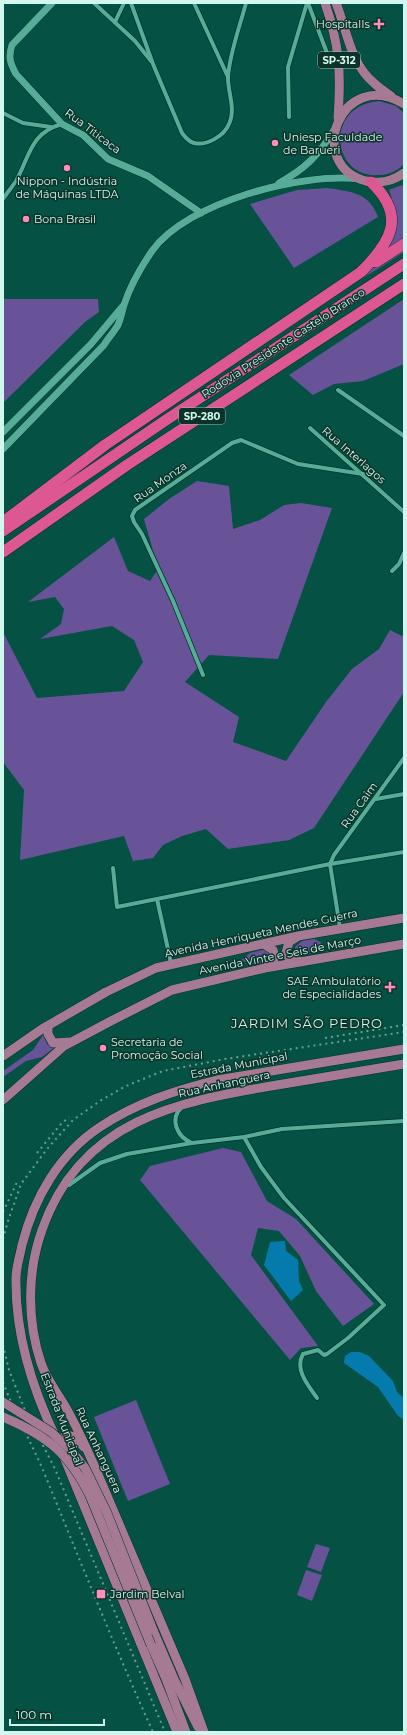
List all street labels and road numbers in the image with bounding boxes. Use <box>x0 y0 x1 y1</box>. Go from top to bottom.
road number: SP-312 <box>318 52 360 68</box>
street label: Rua Titicaca <box>62 105 124 157</box>
street label: Rodovia Presidente Castelo Branco <box>199 285 367 401</box>
road number: SP-280 <box>179 408 225 424</box>
street label: Rua Interlagos <box>319 423 389 487</box>
street label: Rua Monza <box>131 459 189 505</box>
street label: Rua Caim <box>338 779 380 831</box>
street label: Avenida Henriqueta Mendes Guerra <box>163 906 359 960</box>
street label: Avenida Vinte e Seis de Março <box>198 932 362 978</box>
street label: Estrada Municipal <box>189 1049 289 1081</box>
street label: Rua Anhanguera <box>177 1067 271 1101</box>
street label: Estrada Municipal <box>38 1370 86 1468</box>
street label: Rua Anhanguera <box>73 1405 125 1495</box>

